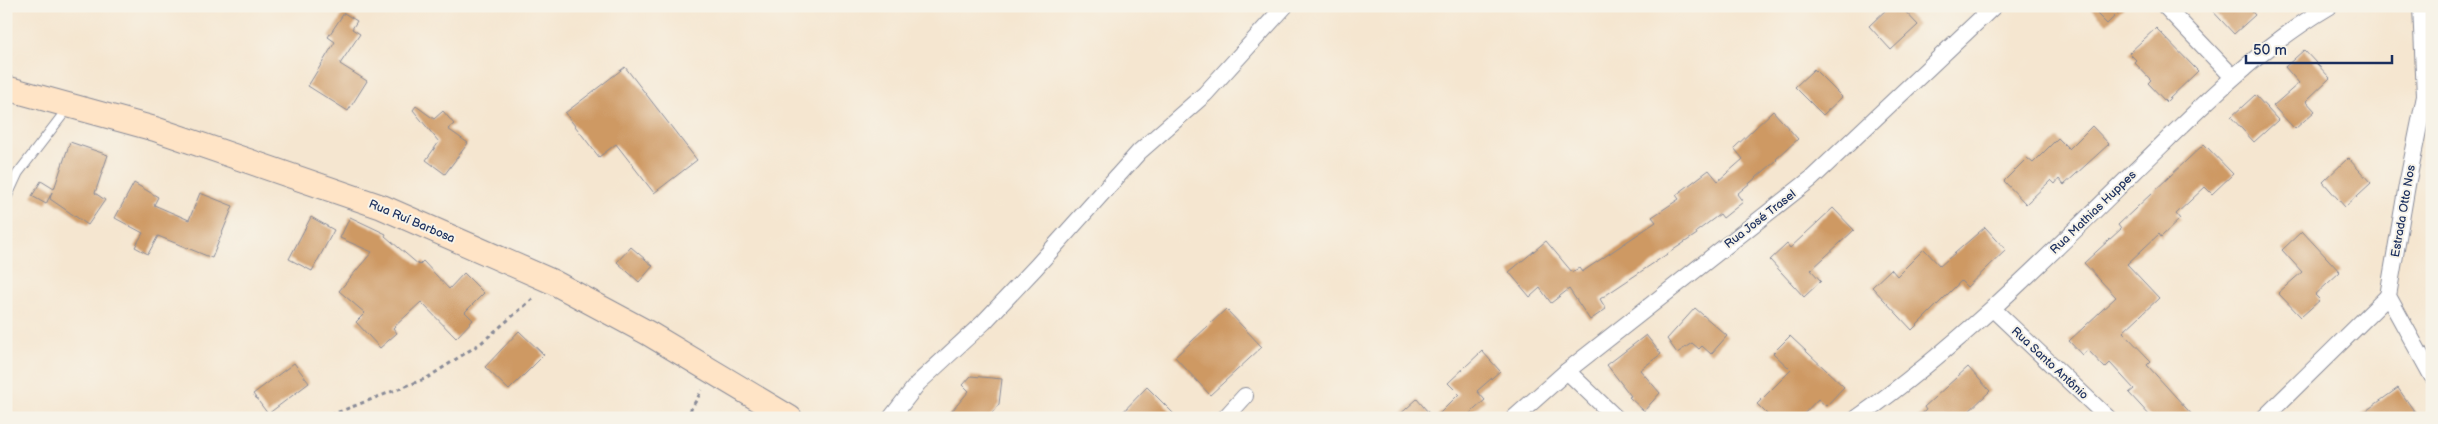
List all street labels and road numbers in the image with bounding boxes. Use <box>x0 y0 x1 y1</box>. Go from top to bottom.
street label: Estrada Otto Nos <box>2388 164 2419 258</box>
street label: Rua Mathias Huppes <box>2047 167 2140 257</box>
street label: Rua José Trasel <box>1722 187 1799 252</box>
street label: Rua Ruí Barbosa <box>366 197 457 246</box>
street label: Rua Santo Antônio <box>2008 324 2091 403</box>

